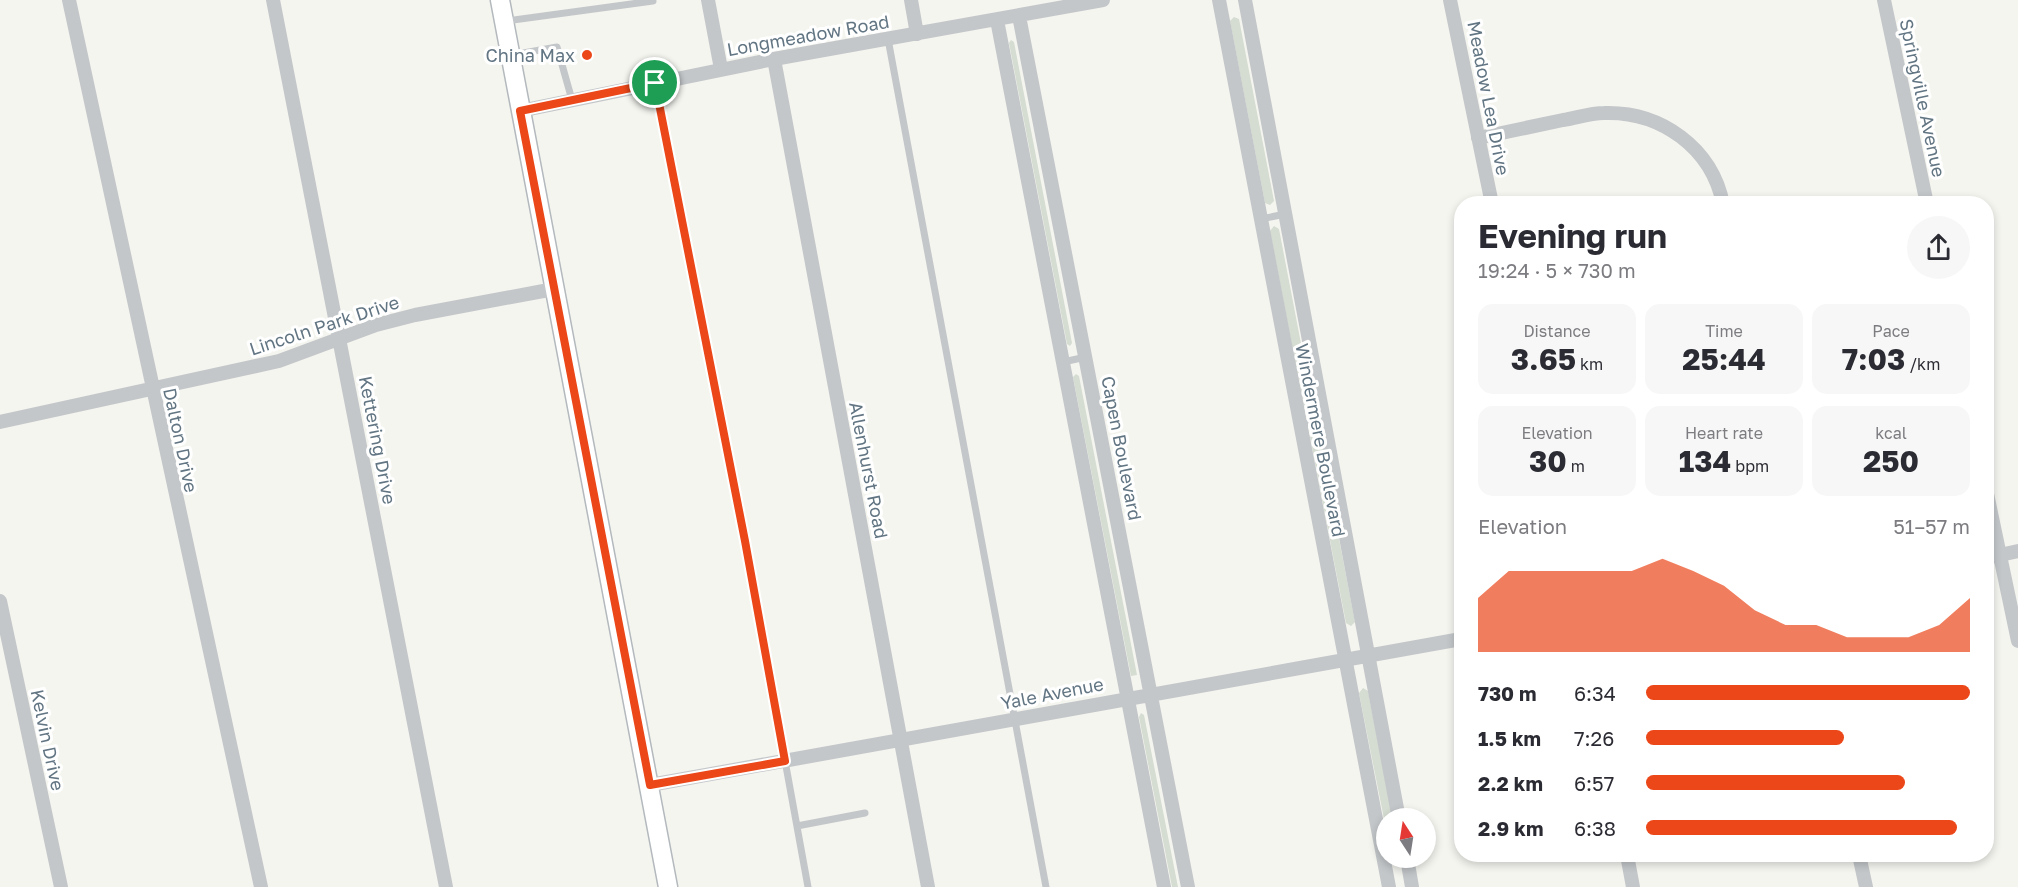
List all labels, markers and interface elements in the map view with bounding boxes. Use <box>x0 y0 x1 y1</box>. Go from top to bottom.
street label: Longmeadow Road <box>725 10 891 60</box>
street label: Springville Avenue <box>1895 17 1951 179</box>
street label: Meadow Lea Drive <box>1463 19 1515 177</box>
place label: China Max <box>486 44 575 66</box>
marker: China Max <box>580 48 594 62</box>
pin <box>629 57 680 108</box>
icon: arrive <box>638 66 671 99</box>
text: Evening run <box>1478 216 1667 255</box>
button: share <box>1907 216 1970 279</box>
text: 19:24 · 5 × 730 m <box>1478 258 1636 282</box>
street label: Lincoln Park Drive <box>246 290 402 360</box>
text: Distance <box>1523 321 1591 341</box>
text: Time <box>1705 321 1743 341</box>
text: Pace <box>1872 321 1910 341</box>
street label: Windermere Boulevard <box>1291 341 1351 539</box>
text: 3.65 <box>1511 341 1576 377</box>
text: 25:44 <box>1682 341 1766 377</box>
text: 7:03 <box>1842 341 1905 377</box>
text: km <box>1576 354 1603 374</box>
text: /km <box>1905 354 1940 374</box>
street label: Kettering Drive <box>355 374 401 506</box>
street label: Capen Boulevard <box>1097 374 1147 522</box>
street label: Dalton Drive <box>159 386 203 494</box>
street label: Allenhurst Road <box>845 400 893 540</box>
text: Elevation <box>1521 423 1593 443</box>
text: Heart rate <box>1685 423 1763 443</box>
text: kcal <box>1875 423 1907 443</box>
text: 30 <box>1529 443 1567 479</box>
text: 134 <box>1679 443 1731 479</box>
text: 250 <box>1863 443 1919 479</box>
text: m <box>1567 456 1585 476</box>
text: bpm <box>1731 456 1769 476</box>
text: Elevation <box>1478 514 1567 538</box>
text: 51–57 m <box>1893 514 1970 538</box>
street label: Yale Avenue <box>999 672 1105 714</box>
text: 730 m <box>1478 681 1537 705</box>
text: 6:34 <box>1574 681 1616 705</box>
street label: Kelvin Drive <box>27 687 69 793</box>
text: 1.5 km <box>1478 726 1541 750</box>
text: 7:26 <box>1574 726 1614 750</box>
text: 2.2 km <box>1478 771 1543 795</box>
text: 6:57 <box>1574 771 1614 795</box>
north arrow <box>1376 808 1436 868</box>
map controls <box>1376 808 1436 868</box>
text: 2.9 km <box>1478 816 1543 840</box>
text: 6:38 <box>1574 816 1616 840</box>

